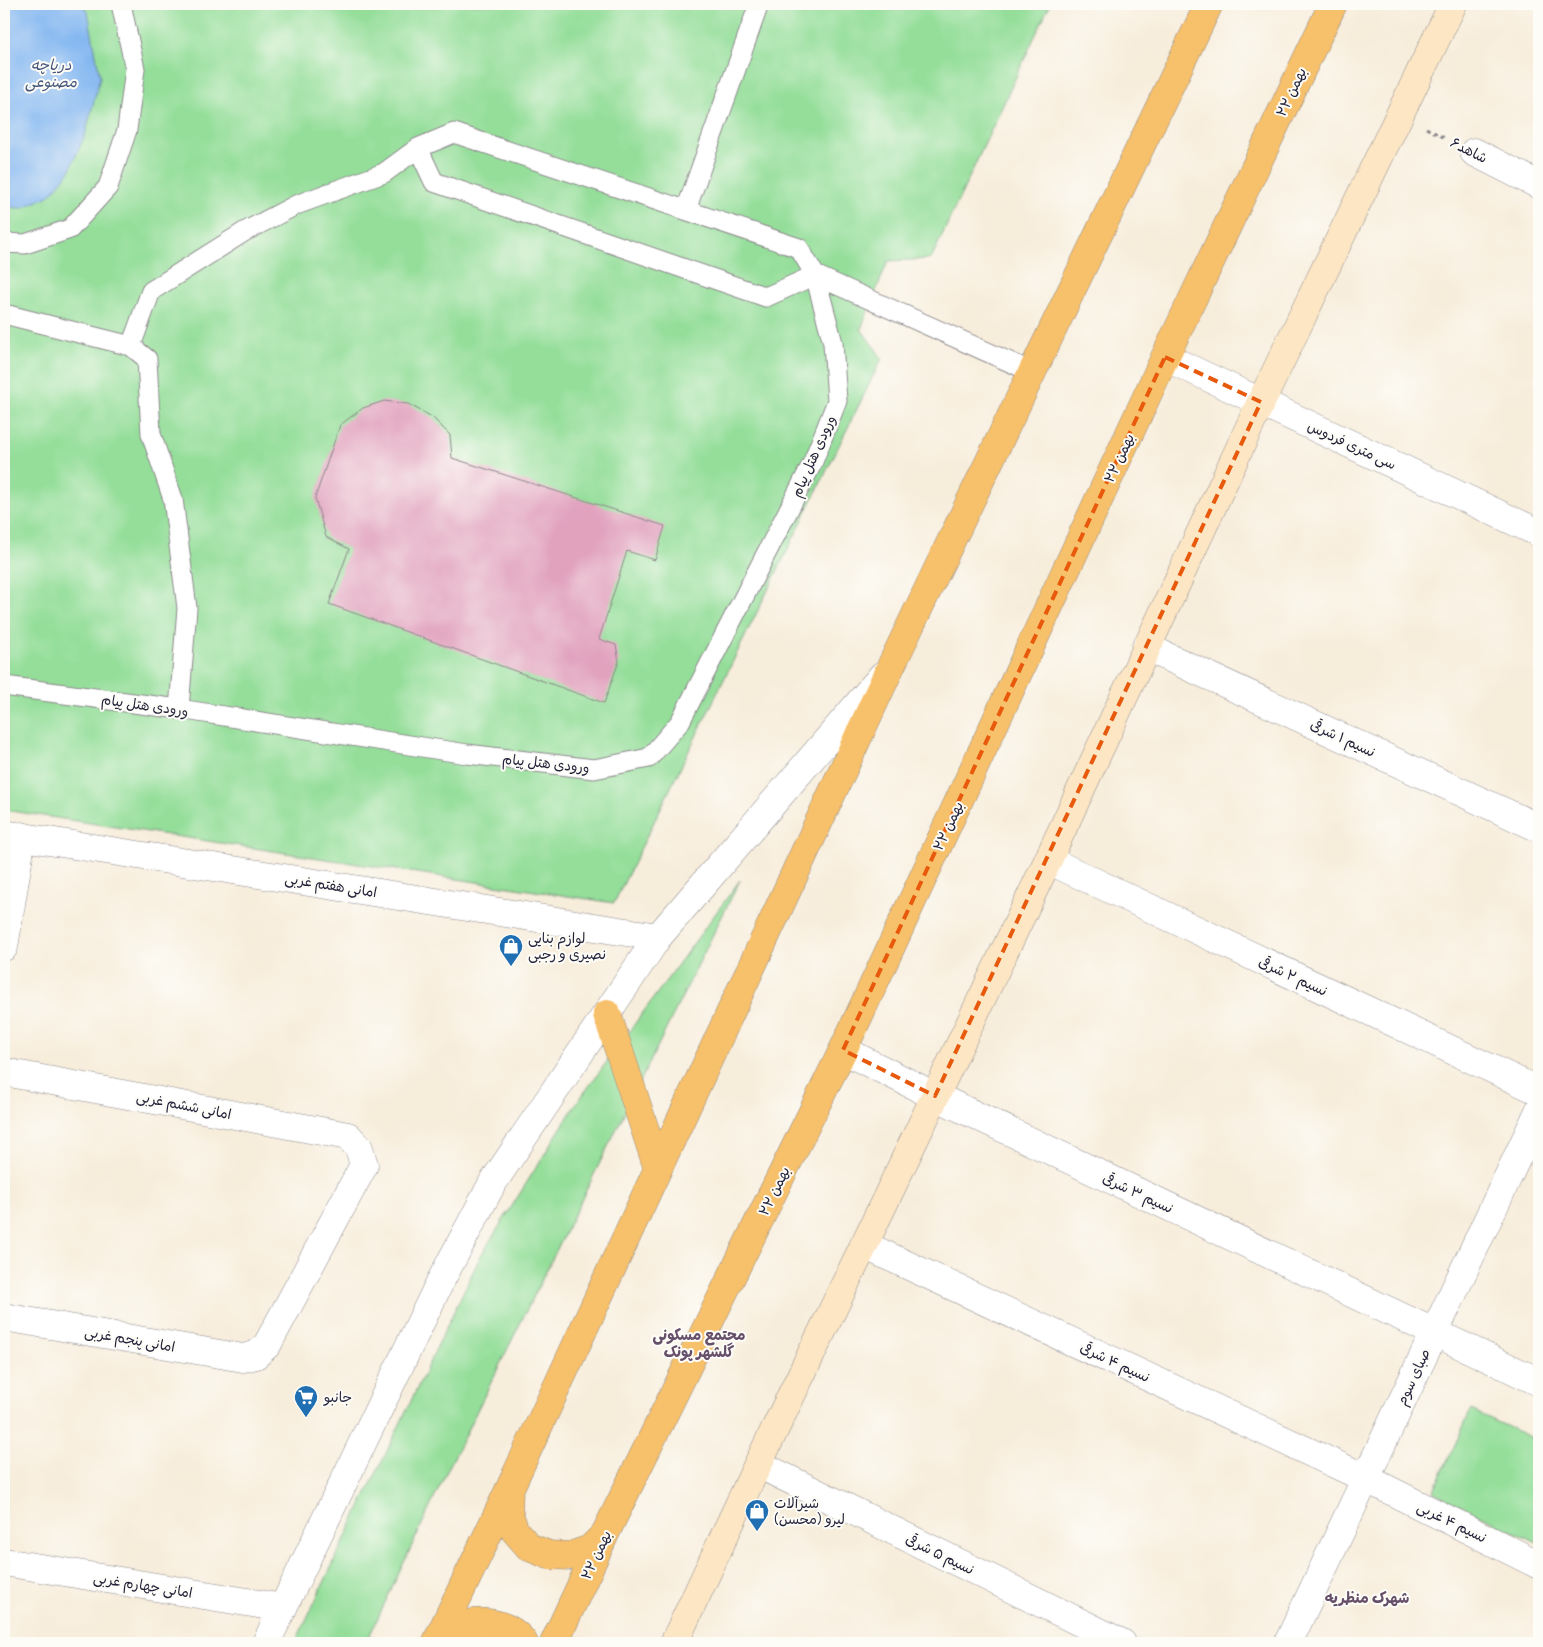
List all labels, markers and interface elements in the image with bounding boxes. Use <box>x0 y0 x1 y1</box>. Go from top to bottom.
water label: دریاچه مصنوعی <box>25 54 77 92</box>
street label: ۲۲ بهمن <box>1271 64 1310 120</box>
street label: شاهد۶ <box>1447 132 1491 167</box>
street label: ورودی هتل پیام <box>786 412 841 501</box>
street label: سی متری فردوس <box>1305 416 1400 473</box>
street label: ۲۲ بهمن <box>1099 430 1138 486</box>
street label: ورودی هتل پیام <box>100 689 190 722</box>
street label: نسیم ۱ شرقی <box>1307 714 1379 763</box>
street label: ورودی هتل پیام <box>501 748 591 779</box>
street label: ۲۲ بهمن <box>928 798 967 854</box>
street label: امانی هفتم غربی <box>283 868 379 903</box>
place label: لوازم بنایی نصیری و رجبی <box>528 928 606 963</box>
shop icon: لوازم بنایی نصیری و رجبی <box>498 933 524 967</box>
street label: نسیم ۲ شرقی <box>1255 951 1331 1002</box>
street label: امانی ششم غربی <box>135 1086 233 1125</box>
street label: ۲۲ بهمن <box>754 1163 794 1218</box>
street label: نسیم ۳ شرقی <box>1099 1168 1177 1219</box>
street label: امانی پنجم غربی <box>83 1321 177 1358</box>
district label: مجتمع مسکونی گلشهر پونک <box>652 1324 746 1362</box>
street label: نسیم ۴ شرقی <box>1076 1337 1153 1388</box>
street label: صبای سوم <box>1391 1345 1437 1409</box>
supermarket icon: جانبو <box>293 1384 319 1418</box>
place label: جانبو <box>323 1387 352 1406</box>
place label: شیرآلات لیرو (محسن) <box>774 1493 845 1528</box>
street label: نسیم ۴ غربی <box>1413 1497 1490 1548</box>
shop icon: شیرآلات لیرو (محسن) <box>744 1498 770 1532</box>
street label: ۲۲ بهمن <box>576 1527 615 1583</box>
street label: نسیم ۵ شرقی <box>902 1529 978 1580</box>
street label: امانی چهارم غربی <box>92 1567 194 1604</box>
district label: شهرک منظریه <box>1325 1587 1409 1608</box>

